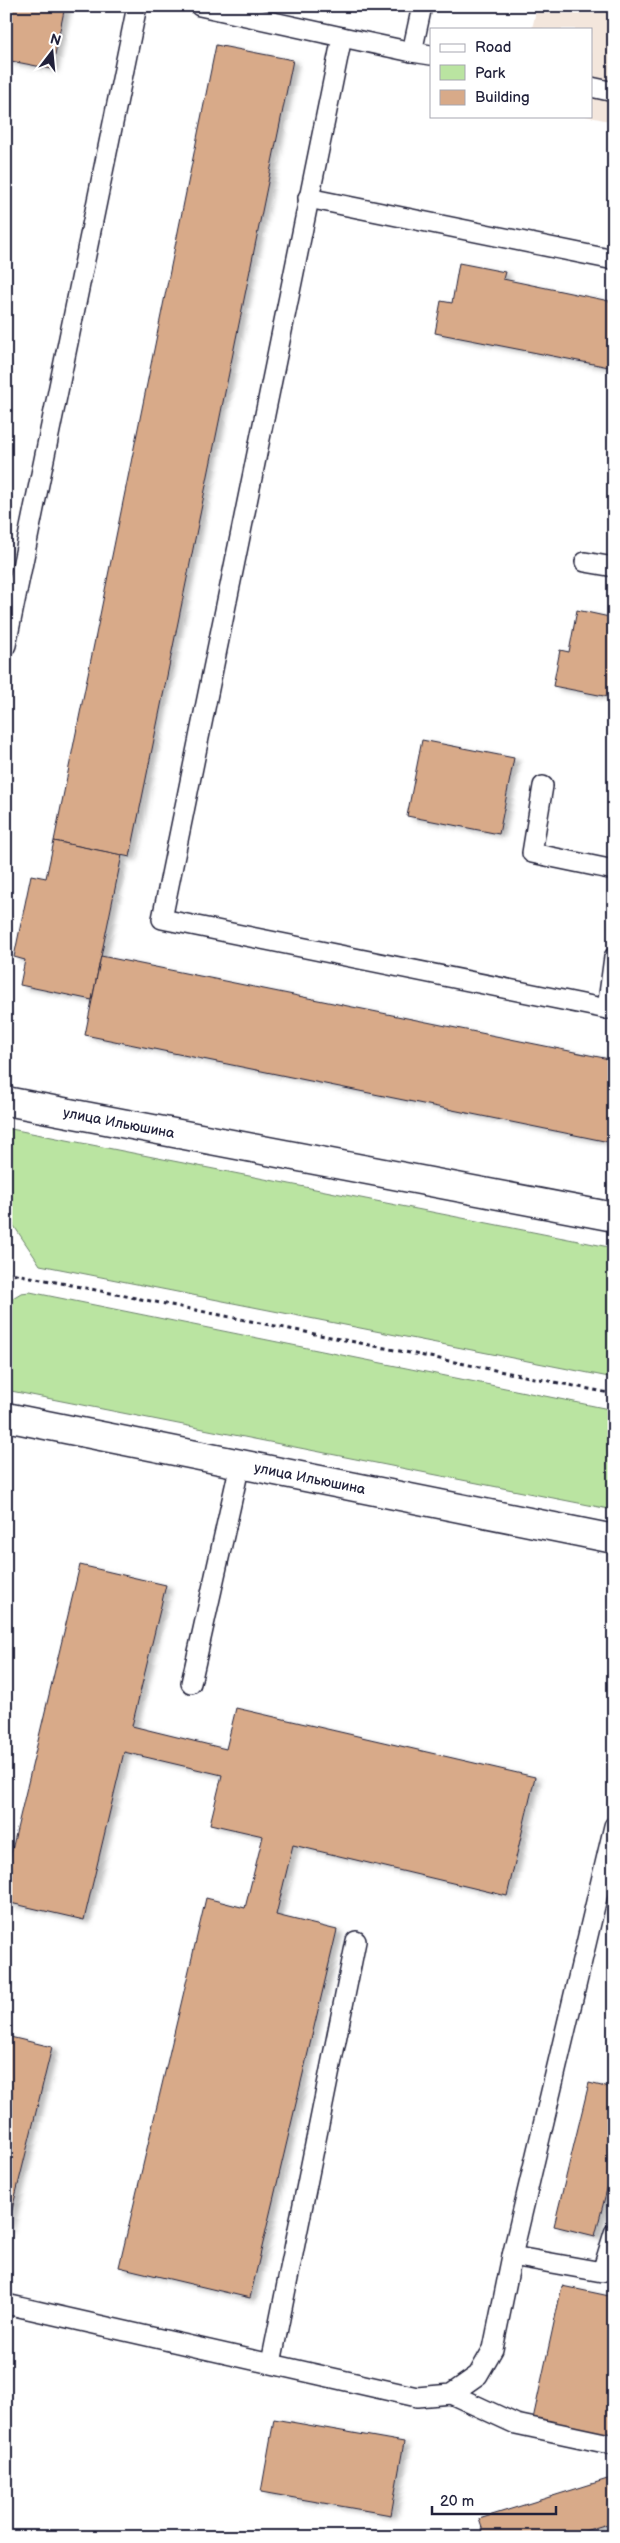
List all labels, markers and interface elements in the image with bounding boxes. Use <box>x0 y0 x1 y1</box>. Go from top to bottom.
north arrow <box>28 28 78 78</box>
legend <box>430 28 592 118</box>
text: N <box>48 30 63 50</box>
text: Road <box>475 38 511 57</box>
text: Park <box>475 64 506 83</box>
text: Building <box>475 88 530 107</box>
street label: улица Ильюшина <box>62 1104 177 1142</box>
street label: улица Ильюшина <box>253 1459 368 1498</box>
scale bar <box>432 2483 556 2515</box>
text: 20 m <box>440 2492 474 2511</box>

